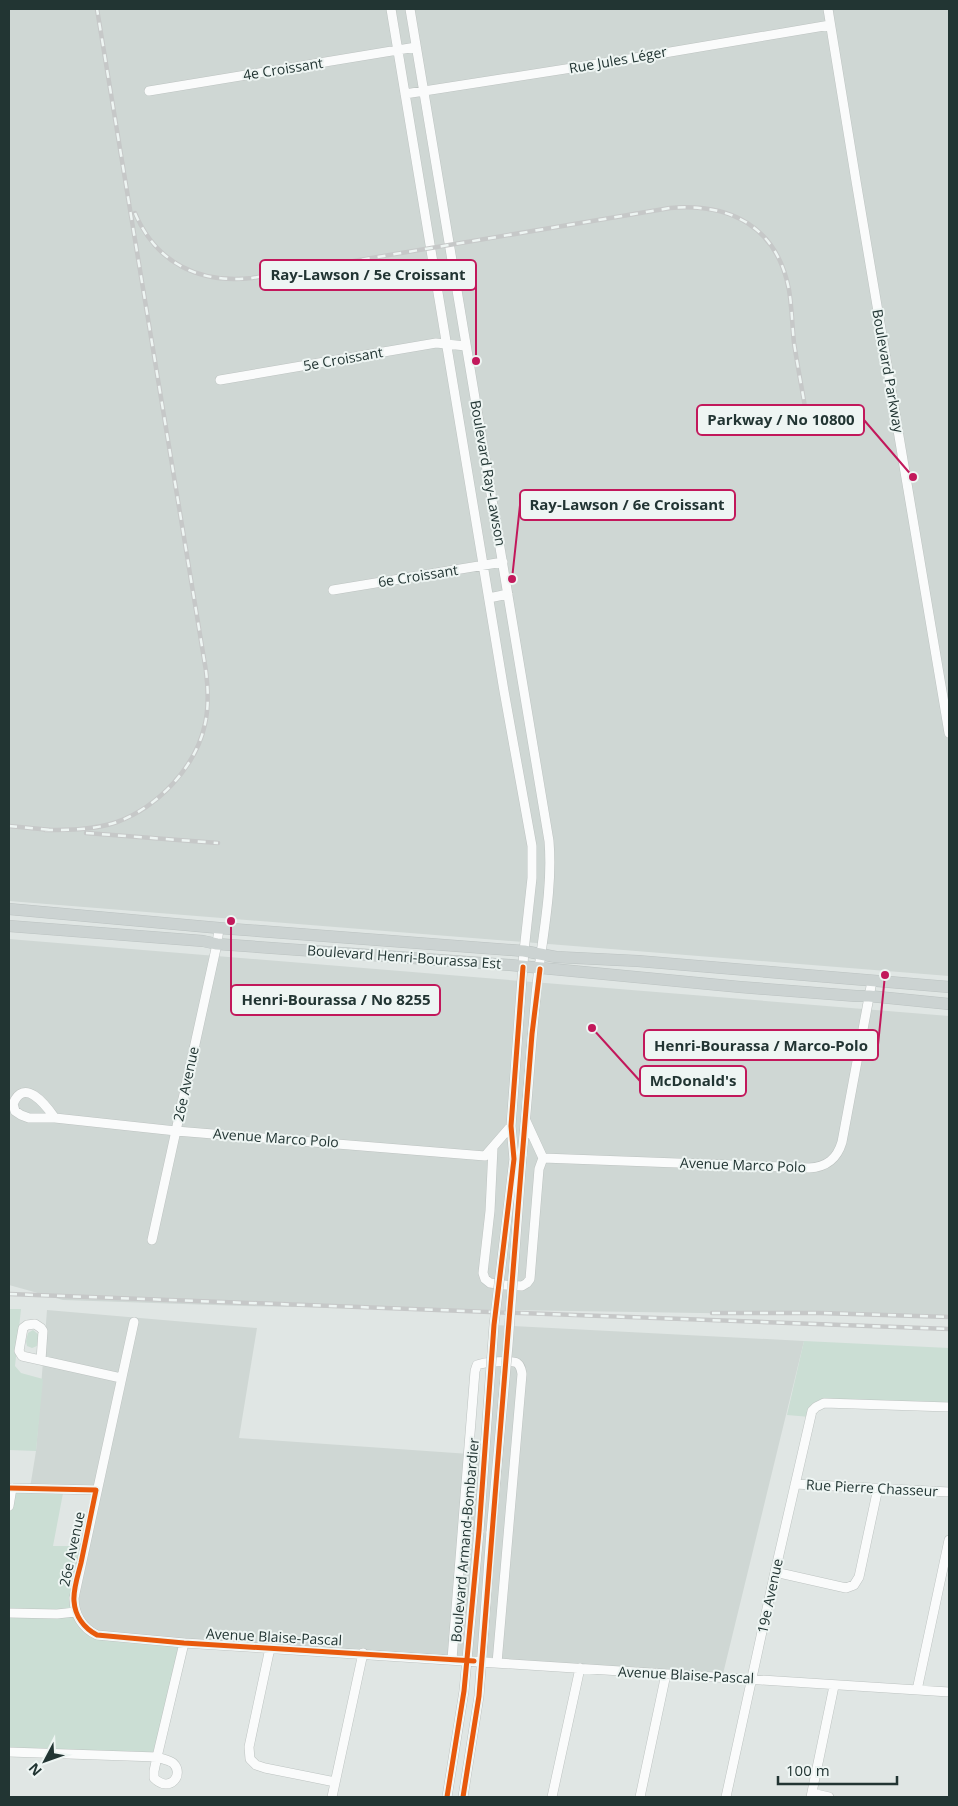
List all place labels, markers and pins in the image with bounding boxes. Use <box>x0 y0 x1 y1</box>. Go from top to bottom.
callout: Ray-Lawson / 5e Croissant <box>260 260 476 290</box>
callout: Parkway / No 10800 <box>697 405 864 435</box>
callout: Ray-Lawson / 6e Croissant <box>520 490 735 520</box>
callout: Henri-Bourassa / No 8255 <box>231 985 440 1015</box>
callout: Henri-Bourassa / Marco-Polo <box>644 1030 878 1060</box>
callout: McDonald's <box>640 1066 746 1096</box>

